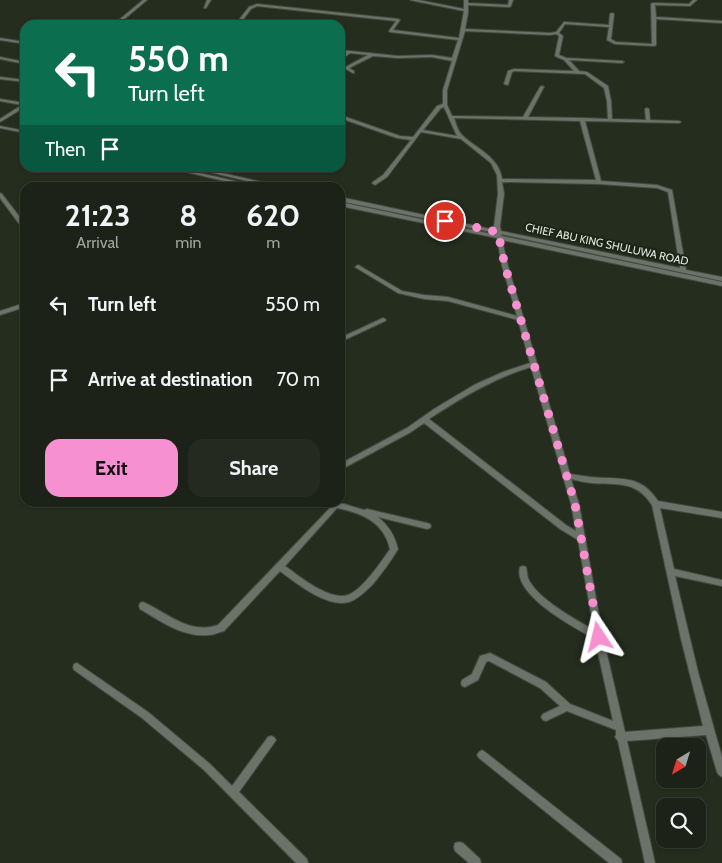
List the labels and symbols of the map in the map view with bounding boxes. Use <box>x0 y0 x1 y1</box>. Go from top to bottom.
pin <box>424 200 466 242</box>
street label: CHIEF ABU KING SHULUWA ROAD <box>524 220 690 268</box>
position arrow <box>572 610 624 662</box>
north arrow <box>656 738 706 788</box>

